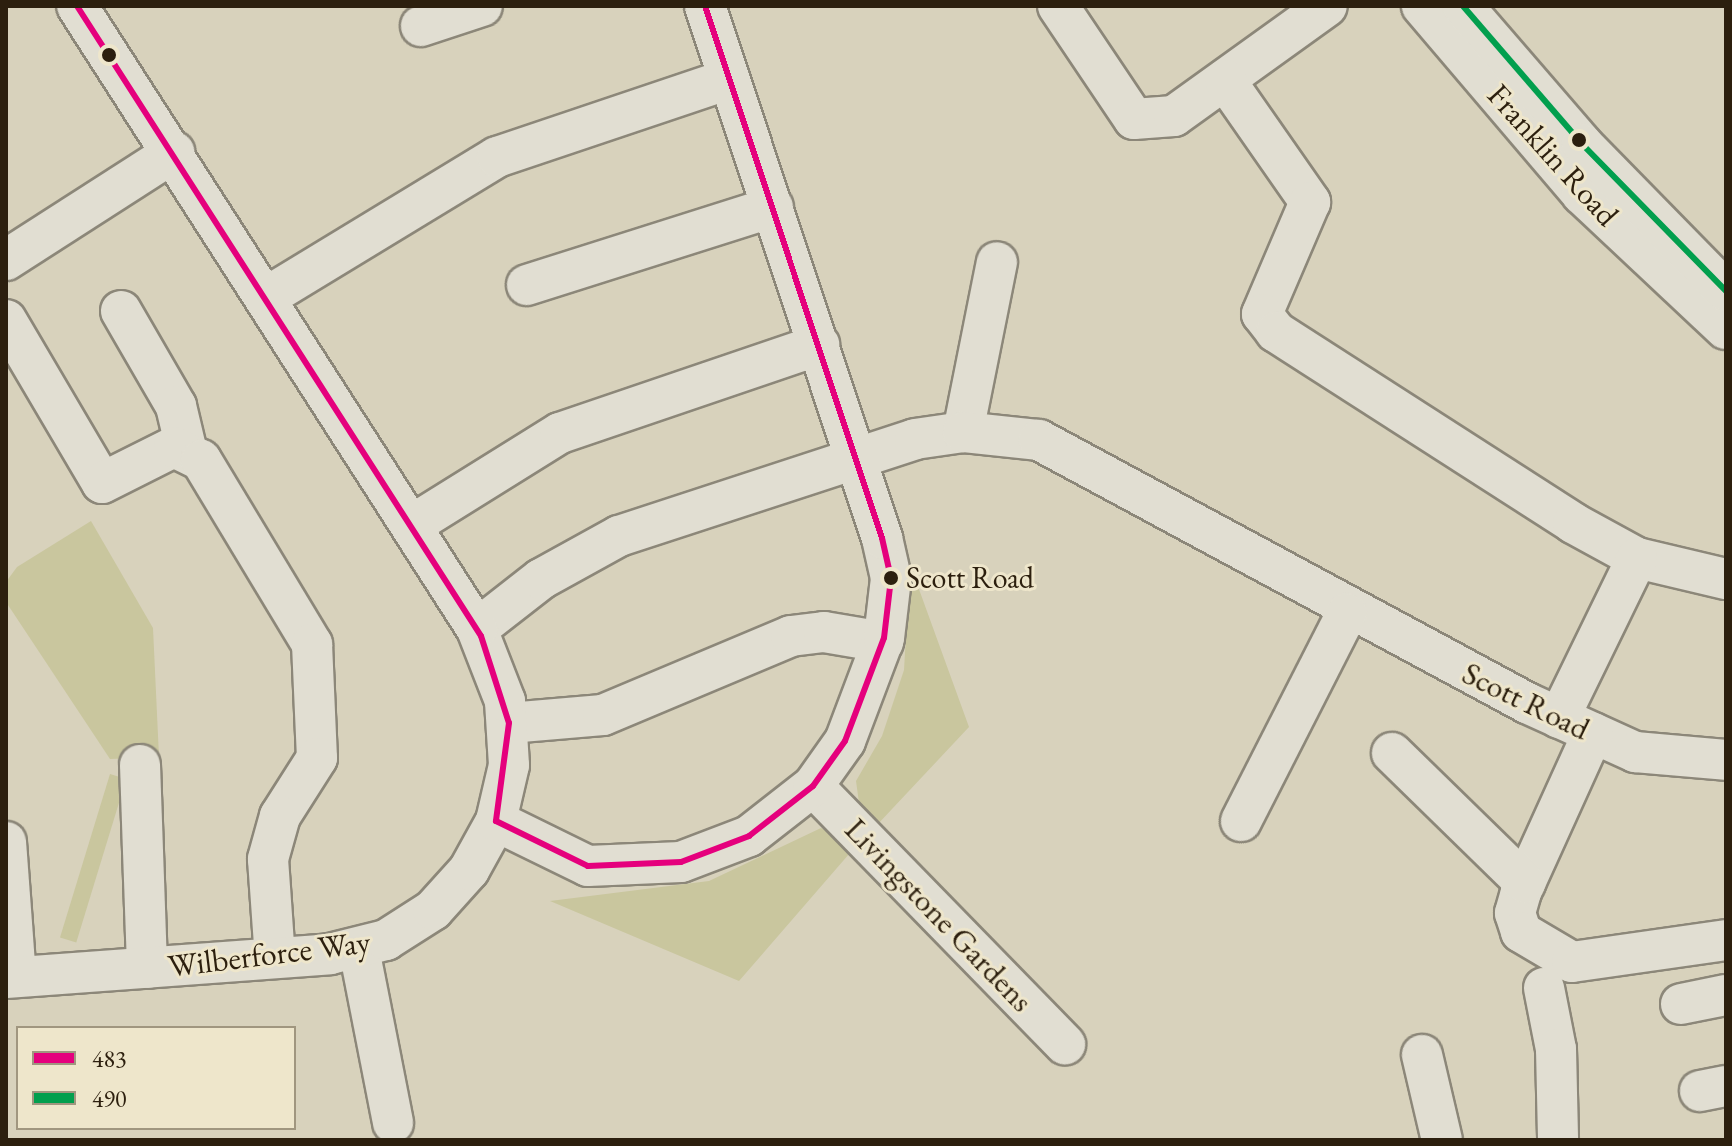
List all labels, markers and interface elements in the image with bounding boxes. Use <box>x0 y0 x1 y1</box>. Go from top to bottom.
unlabelled marker <box>101 47 117 63</box>
street label: Franklin Road <box>1479 76 1627 234</box>
unlabelled marker <box>1571 132 1587 148</box>
place label: Scott Road <box>906 560 1034 596</box>
marker: Scott Road <box>883 570 899 586</box>
street label: Scott Road <box>1456 654 1596 748</box>
street label: Livingstone Gardens <box>837 810 1041 1020</box>
street label: Wilberforce Way <box>166 923 372 985</box>
legend <box>16 1026 296 1130</box>
text: 483 <box>92 1043 127 1074</box>
text: 490 <box>92 1083 127 1114</box>

